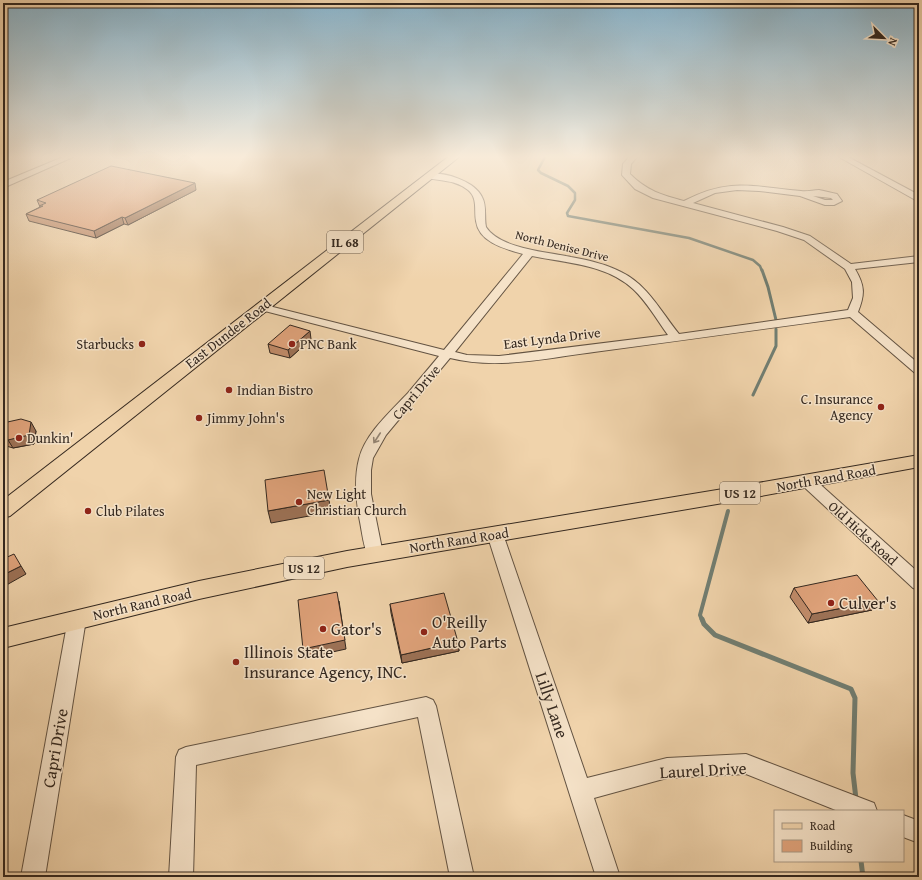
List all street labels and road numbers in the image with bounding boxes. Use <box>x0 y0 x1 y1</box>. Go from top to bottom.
street label: North Denise Drive <box>514 226 611 265</box>
road number: IL 68 <box>327 231 363 253</box>
street label: East Dundee Road <box>181 293 276 373</box>
street label: East Lynda Drive <box>502 322 602 354</box>
street label: Capri Drive <box>387 360 445 424</box>
street label: North Rand Road <box>775 459 878 497</box>
road number: US 12 <box>720 482 760 504</box>
street label: Old Hicks Road <box>824 496 903 570</box>
street label: North Rand Road <box>408 522 511 558</box>
road number: US 12 <box>284 557 324 579</box>
street label: North Rand Road <box>91 583 194 625</box>
street label: Lilly Lane <box>529 668 575 741</box>
street label: Capri Drive <box>35 706 74 790</box>
street label: Laurel Drive <box>659 755 747 784</box>

